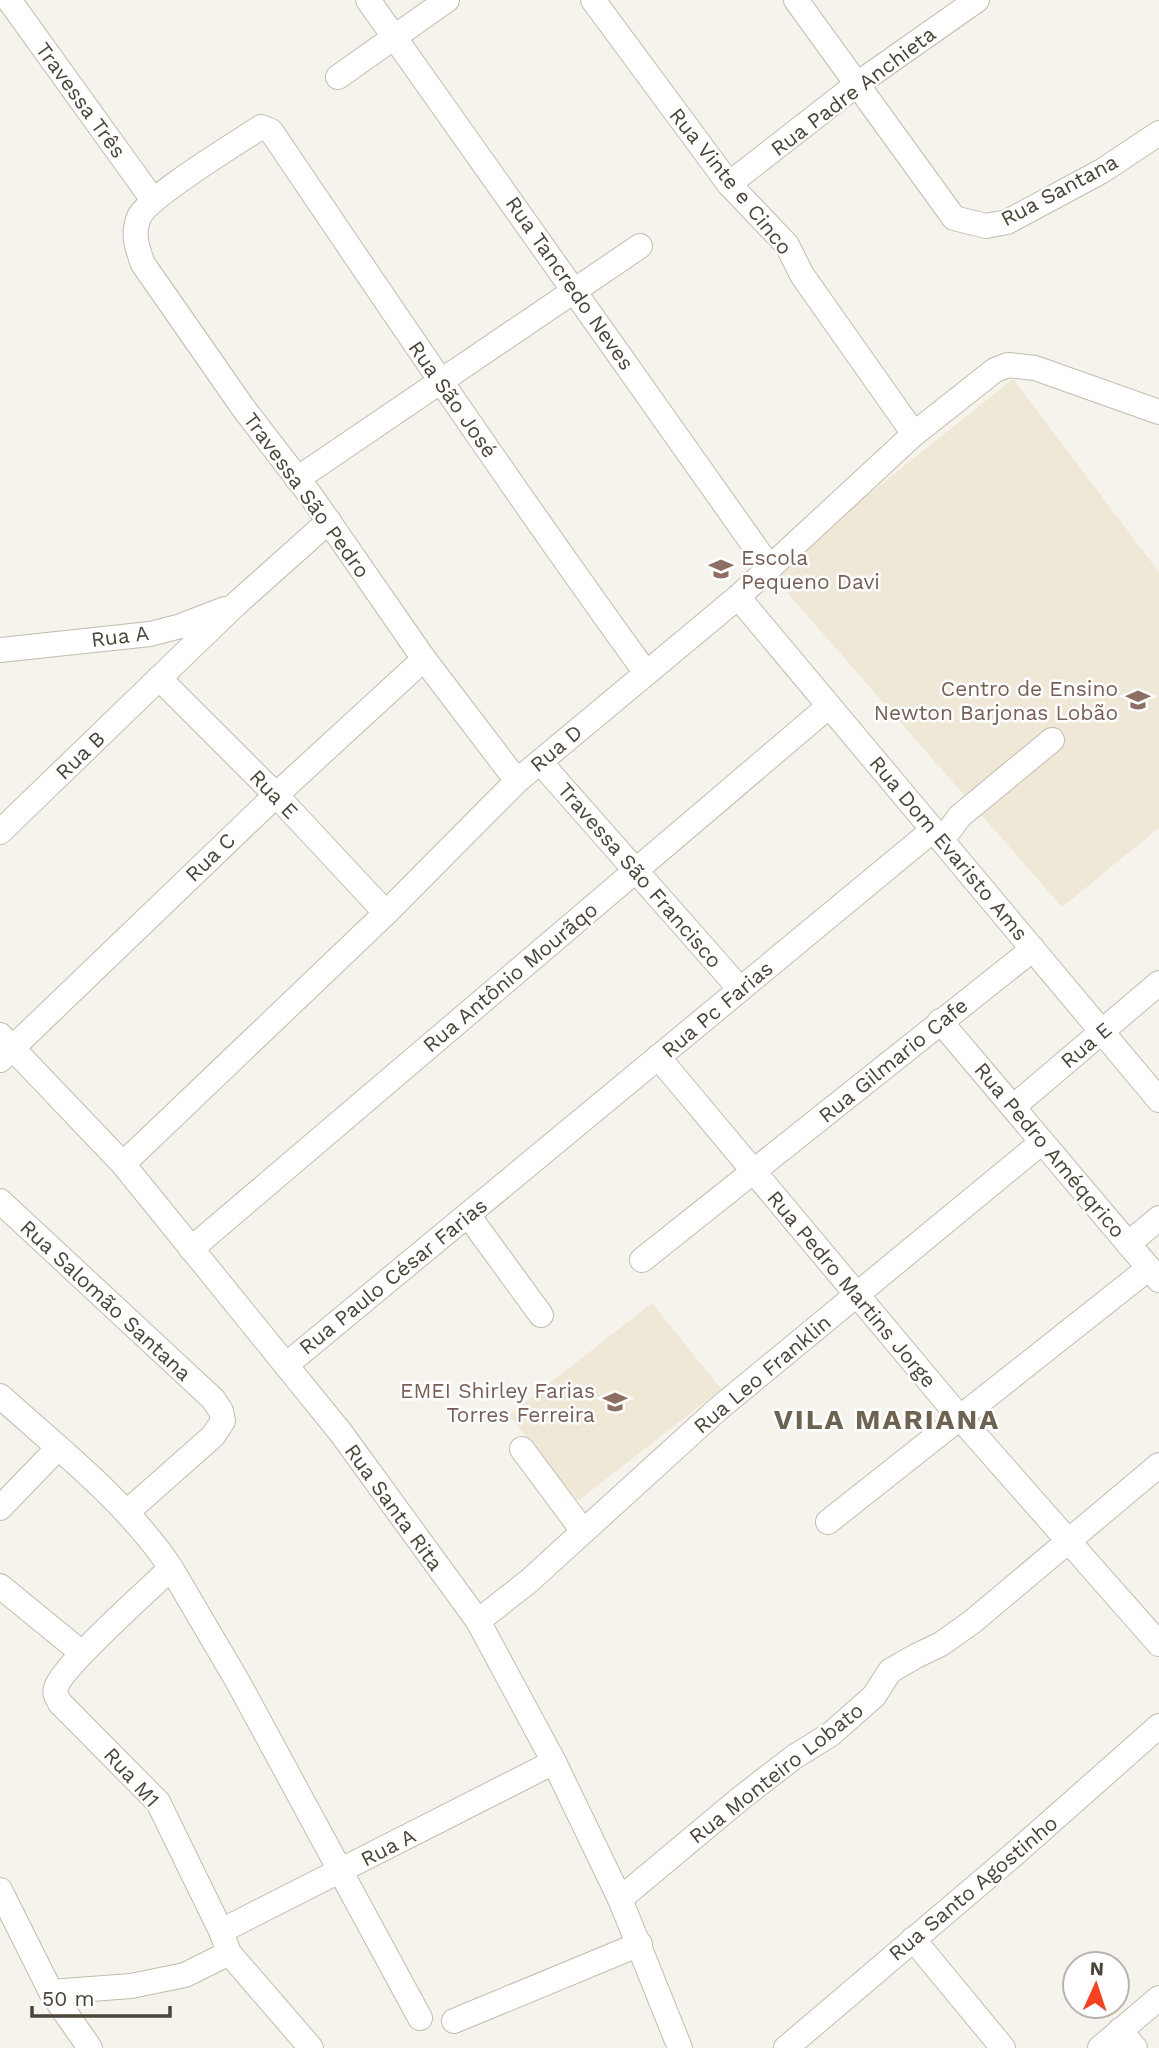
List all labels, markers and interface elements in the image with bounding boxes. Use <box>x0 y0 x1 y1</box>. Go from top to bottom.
street label: Rua Padre Anchieta <box>766 21 940 161</box>
street label: Travessa Três <box>31 37 131 163</box>
street label: Rua Vinte e Cinco <box>664 103 798 259</box>
street label: Rua Santana <box>996 149 1122 231</box>
street label: Rua Tancredo Neves <box>501 191 639 375</box>
street label: Rua São José <box>403 336 503 462</box>
street label: Travessa São Pedro <box>239 407 375 583</box>
place label: Escola Pequeno Davi <box>741 545 880 594</box>
school or university icon: Escola Pequeno Davi <box>707 555 735 583</box>
street label: Rua A <box>90 620 151 652</box>
place label: Centro de Ensino Newton Barjonas Lobão <box>874 676 1118 725</box>
school or university icon: Centro de Ensino Newton Barjonas Lobão <box>1124 686 1152 714</box>
street label: Rua D <box>525 719 587 777</box>
street label: Rua B <box>50 726 110 784</box>
street label: Rua Dom Evaristo Ams <box>864 751 1034 945</box>
street label: Rua E <box>245 764 303 824</box>
street label: Travessa São Francisco <box>553 777 727 973</box>
street label: Rua C <box>180 827 240 887</box>
street label: Rua Antônio Mourãqo <box>418 897 602 1057</box>
street label: Rua Pc Farias <box>656 955 778 1063</box>
street label: Rua Gilmario Cafe <box>813 992 973 1128</box>
street label: Rua E <box>1055 1017 1117 1073</box>
street label: Rua Pedro Améqqrico <box>969 1057 1131 1243</box>
street label: Rua Pedro Martins Jorge <box>762 1185 942 1393</box>
street label: Rua Paulo César Farias <box>294 1192 492 1360</box>
street label: Rua Salomão Santana <box>15 1214 197 1386</box>
street label: Rua Leo Franklin <box>688 1309 836 1439</box>
place label: EMEI Shirley Farias Torres Ferreira <box>400 1378 595 1427</box>
school or university icon: EMEI Shirley Farias Torres Ferreira <box>601 1388 629 1416</box>
district label: VILA MARIANA <box>774 1403 1000 1436</box>
street label: Rua Santa Rita <box>340 1439 448 1575</box>
street label: Rua Monteiro Lobato <box>684 1697 868 1849</box>
street label: Rua M1 <box>99 1742 165 1812</box>
street label: Rua Santo Agostinho <box>884 1810 1062 1966</box>
street label: Rua A <box>356 1823 420 1871</box>
north arrow <box>1061 1950 1131 2020</box>
text: N <box>1089 1957 1105 1980</box>
scale bar <box>32 1974 170 2018</box>
text: 50 m <box>42 1986 94 2011</box>

